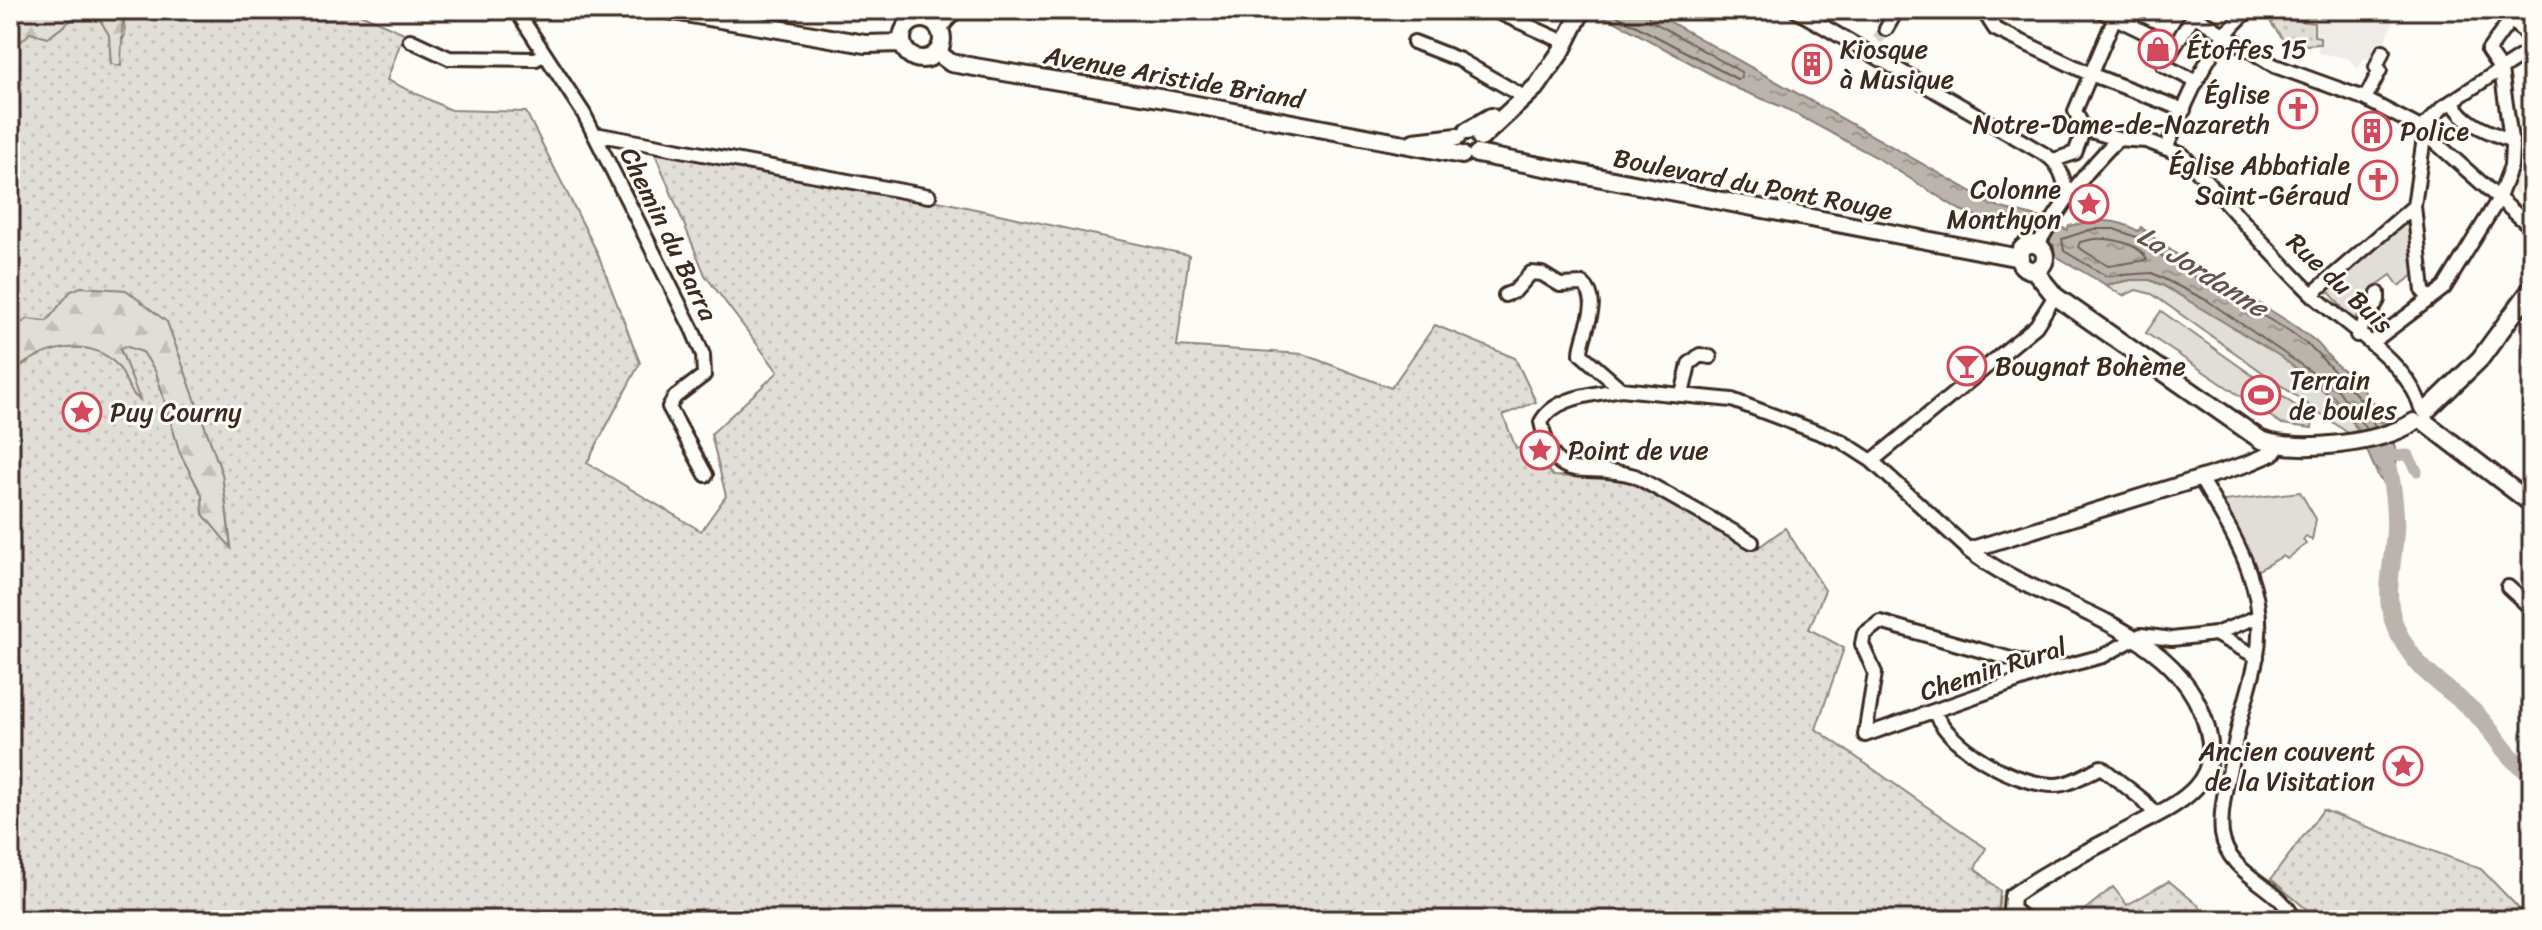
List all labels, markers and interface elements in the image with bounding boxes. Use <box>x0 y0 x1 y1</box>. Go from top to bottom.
place label: Kiosque à Musique <box>1840 26 1954 102</box>
place label: Étoffes 15 <box>2186 26 2307 72</box>
shop icon: Étoffes 15 <box>2137 28 2179 70</box>
street label: Avenue Aristide Briand <box>1039 31 1310 123</box>
building icon: Kiosque à Musique <box>1791 43 1833 85</box>
place label: Église Notre-Dame-de-Nazareth <box>1973 71 2270 147</box>
church icon: Église Notre-Dame-de-Nazareth <box>2277 88 2319 130</box>
place label: Police <box>2400 108 2470 154</box>
building icon: Police <box>2351 110 2393 152</box>
street label: Boulevard du Pont Rouge <box>1609 134 1897 234</box>
street label: Chemin du Barra <box>607 139 732 330</box>
place label: Église Abbatiale Saint-Géraud <box>2168 142 2352 218</box>
church icon: Église Abbatiale Saint-Géraud <box>2357 159 2399 201</box>
place label: Colonne Monthyon <box>1947 166 2061 242</box>
place icon: Colonne Monthyon <box>2068 183 2110 225</box>
water label: La Jordanne <box>2128 212 2280 332</box>
street label: Rue du Buis <box>2275 221 2405 345</box>
place label: Bougnat Bohème <box>1995 343 2186 389</box>
bar icon: Bougnat Bohème <box>1946 345 1988 387</box>
place label: Terrain de boules <box>2289 357 2398 433</box>
sports icon: Terrain de boules <box>2240 374 2282 416</box>
place label: Puy Courny <box>110 389 242 435</box>
place icon: Puy Courny <box>61 391 103 433</box>
place label: Point de vue <box>1568 427 1709 473</box>
place icon: Point de vue <box>1519 429 1561 471</box>
street label: Chemin Rural <box>1914 623 2073 714</box>
place label: Ancien couvent de la Visitation <box>2198 728 2375 804</box>
place icon: Ancien couvent de la Visitation <box>2382 745 2424 787</box>

